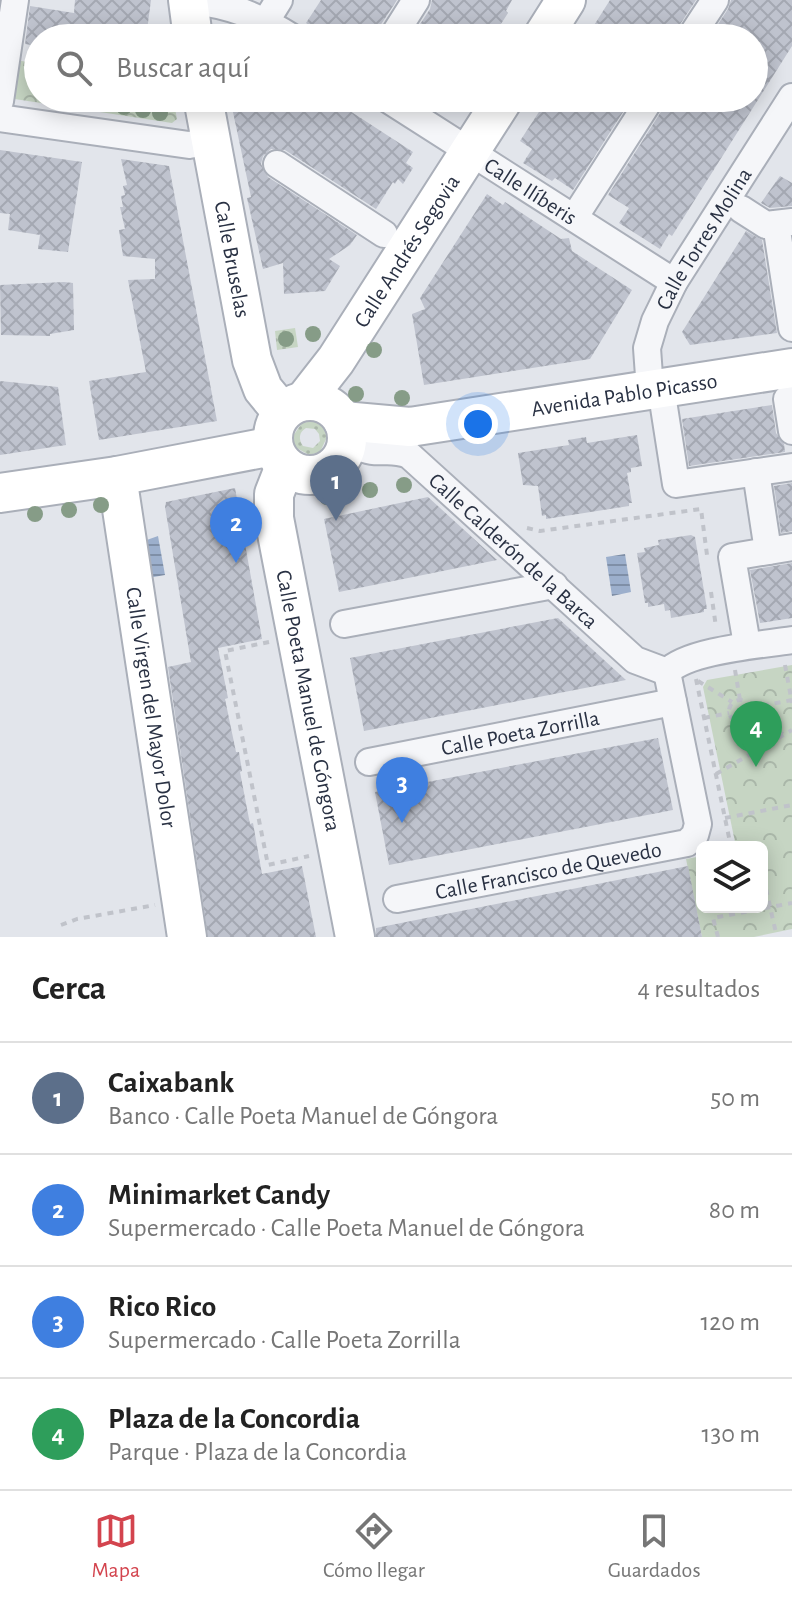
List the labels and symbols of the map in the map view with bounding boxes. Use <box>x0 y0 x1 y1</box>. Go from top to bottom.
street label: Calle Ilíberis <box>480 154 581 229</box>
street label: Calle Torres Molina <box>652 164 756 313</box>
street label: Calle Andrés Segovia <box>350 171 464 331</box>
street label: Calle Bruselas <box>210 199 254 320</box>
street label: Avenida Pablo Picasso <box>530 370 719 420</box>
your location <box>458 404 498 444</box>
pin: 1 <box>310 455 362 521</box>
street label: Calle Calderón de la Barca <box>425 469 602 633</box>
pin: 2 <box>210 497 262 563</box>
street label: Calle Poeta Manuel de Góngora <box>272 568 344 833</box>
street label: Calle Virgen del Mayor Dolor <box>122 586 180 829</box>
pin: 4 <box>730 701 782 767</box>
street label: Calle Poeta Zorrilla <box>439 707 601 760</box>
pin: 3 <box>376 757 428 823</box>
street label: Calle Francisco de Quevedo <box>433 838 663 903</box>

